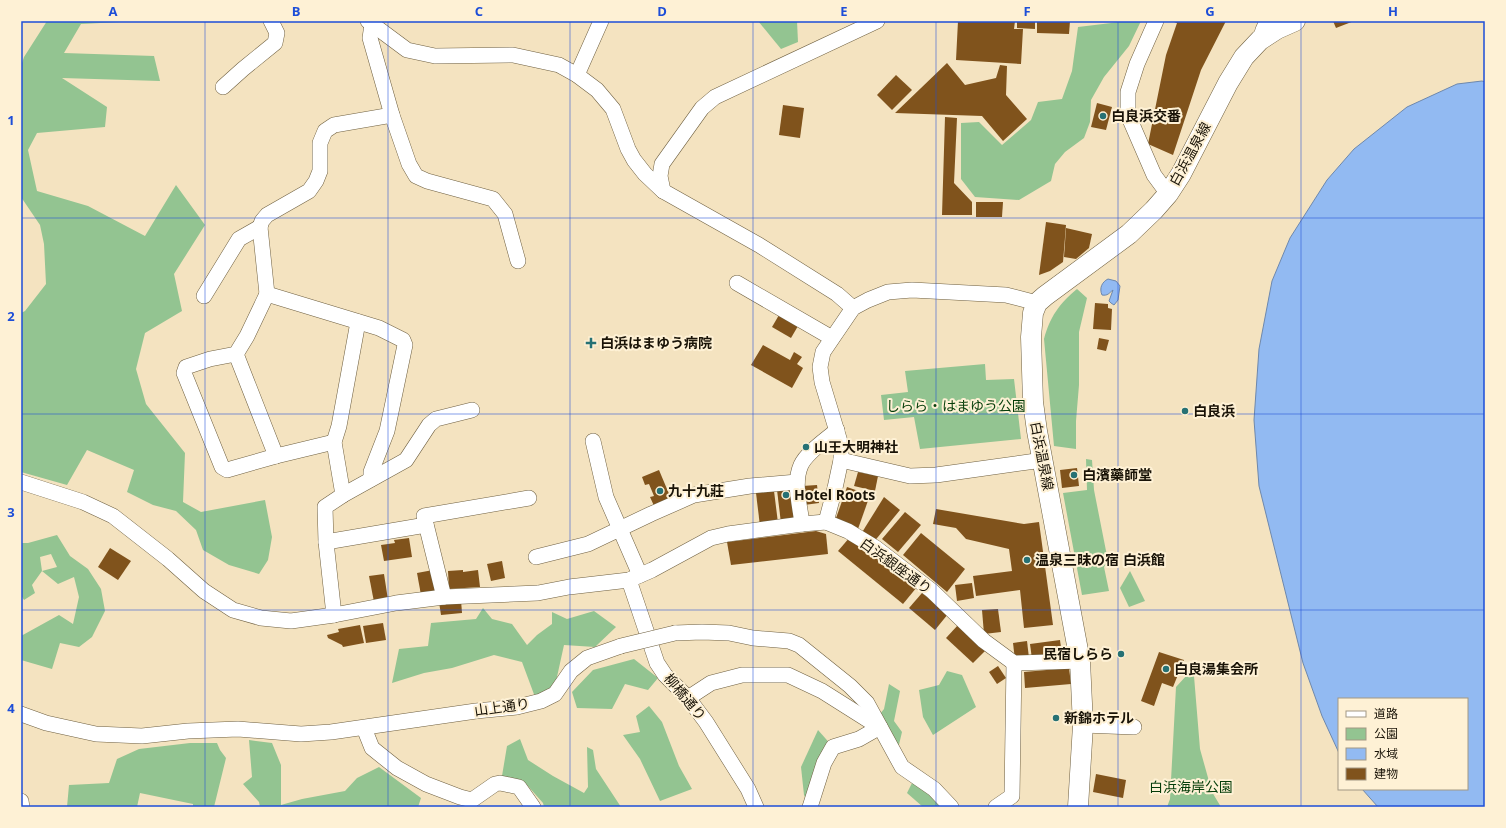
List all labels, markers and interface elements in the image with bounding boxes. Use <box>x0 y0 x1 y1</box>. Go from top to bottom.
text: A <box>109 2 118 20</box>
text: B <box>292 2 301 20</box>
text: C <box>475 2 483 20</box>
text: D <box>657 2 667 20</box>
text: E <box>840 2 848 20</box>
text: F <box>1023 2 1031 20</box>
text: G <box>1205 2 1215 20</box>
text: H <box>1388 2 1398 20</box>
place label: 白良浜交番 <box>1111 106 1181 125</box>
text: 1 <box>7 111 15 129</box>
marker: 白良浜交番 <box>1098 111 1108 121</box>
street label: 白浜温泉線 <box>1164 119 1215 189</box>
text: 2 <box>7 307 15 325</box>
place label: 白浜はまゆう病院 <box>600 333 712 352</box>
marker: 白浜はまゆう病院 <box>585 337 597 349</box>
park label: しらら・はまゆう公園 <box>886 396 1026 415</box>
place label: 白良浜 <box>1193 401 1235 420</box>
marker: 白良浜 <box>1180 406 1190 416</box>
street label: 白浜温泉線 <box>1026 420 1058 492</box>
place label: 山王大明神社 <box>814 437 898 456</box>
marker: 山王大明神社 <box>801 442 811 452</box>
place label: 白濱藥師堂 <box>1082 465 1152 484</box>
marker: 白濱藥師堂 <box>1069 470 1079 480</box>
place label: 九十九莊 <box>668 481 724 500</box>
place label: Hotel Roots <box>794 485 875 504</box>
marker: 九十九莊 <box>655 486 665 496</box>
marker: Hotel Roots <box>781 490 791 500</box>
text: 3 <box>7 503 15 521</box>
street label: 白浜銀座通り <box>857 533 936 598</box>
place label: 温泉三昧の宿 白浜館 <box>1035 550 1165 569</box>
marker: 温泉三昧の宿 白浜館 <box>1022 555 1032 565</box>
place label: 民宿しらら <box>1043 644 1113 663</box>
marker: 民宿しらら <box>1116 649 1126 659</box>
place label: 白良湯集会所 <box>1174 659 1258 678</box>
marker: 白良湯集会所 <box>1161 664 1171 674</box>
street label: 柳橋通り <box>660 669 711 724</box>
street label: 山上通り <box>473 693 531 720</box>
legend <box>1338 698 1468 790</box>
text: 4 <box>7 699 15 717</box>
text: 道路 <box>1374 705 1398 722</box>
place label: 新錦ホテル <box>1064 708 1134 727</box>
marker: 新錦ホテル <box>1051 713 1061 723</box>
text: 公園 <box>1374 725 1398 742</box>
text: 水域 <box>1374 745 1398 762</box>
text: 建物 <box>1374 765 1398 782</box>
park label: 白浜海岸公園 <box>1149 777 1233 796</box>

